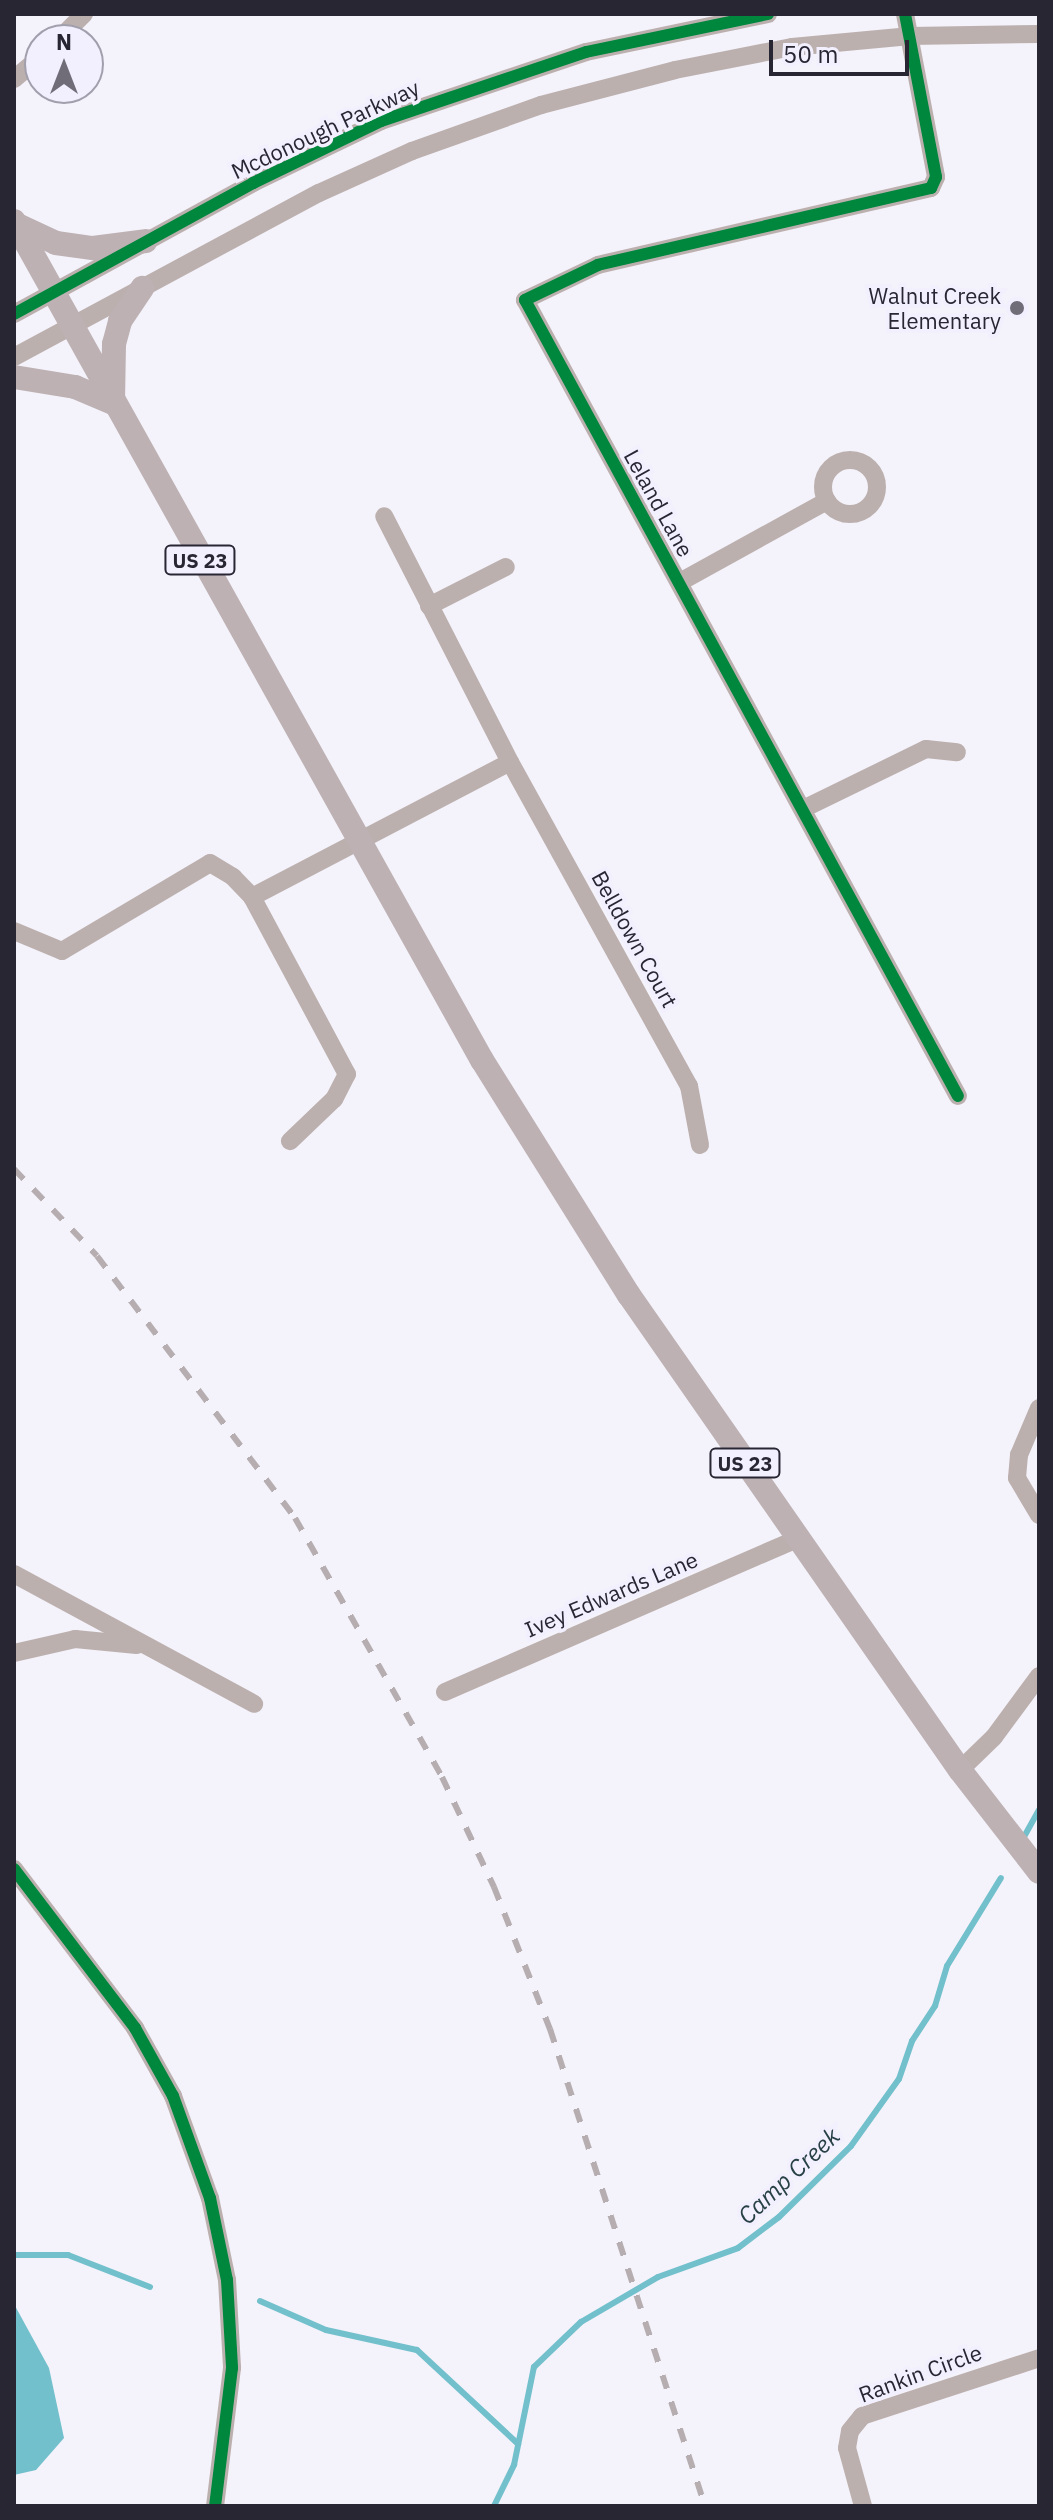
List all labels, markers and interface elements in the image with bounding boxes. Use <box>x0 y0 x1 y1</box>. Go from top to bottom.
north arrow <box>24 24 104 104</box>
scale bar <box>773 24 913 74</box>
text: N <box>56 27 72 56</box>
text: 50 m <box>783 38 838 70</box>
street label: Mcdonough Parkway <box>227 74 423 184</box>
place label: Walnut Creek Elementary <box>869 282 1001 334</box>
marker: Walnut Creek Elementary <box>1008 299 1026 317</box>
street label: Leland Lane <box>619 445 699 561</box>
road number: US 23 <box>164 544 236 576</box>
street label: Belldown Court <box>587 866 683 1012</box>
road number: US 23 <box>709 1447 781 1479</box>
street label: Ivey Edwards Lane <box>521 1546 701 1642</box>
water label: Camp Creek <box>732 2122 846 2230</box>
street label: Rankin Circle <box>855 2339 985 2407</box>

